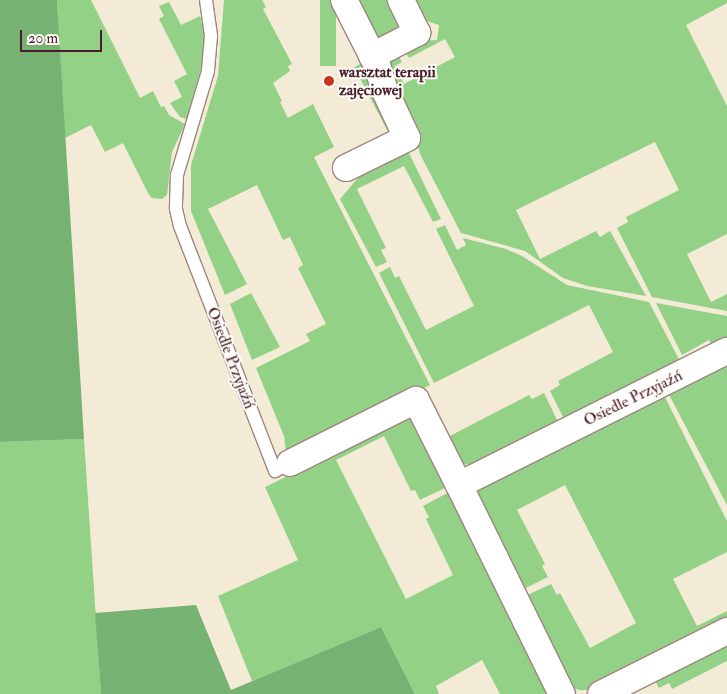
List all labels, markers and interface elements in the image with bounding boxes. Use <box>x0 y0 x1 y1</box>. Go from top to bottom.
scale bar <box>22 20 105 52</box>
text: 20 m <box>28 29 58 48</box>
place label: warsztat terapii zajęciowej <box>339 62 436 100</box>
marker: warsztat terapii zajęciowej <box>323 75 335 87</box>
street label: Osiedle Przyjaźń <box>203 304 259 412</box>
street label: Osiedle Przyjaźń <box>580 366 686 430</box>

